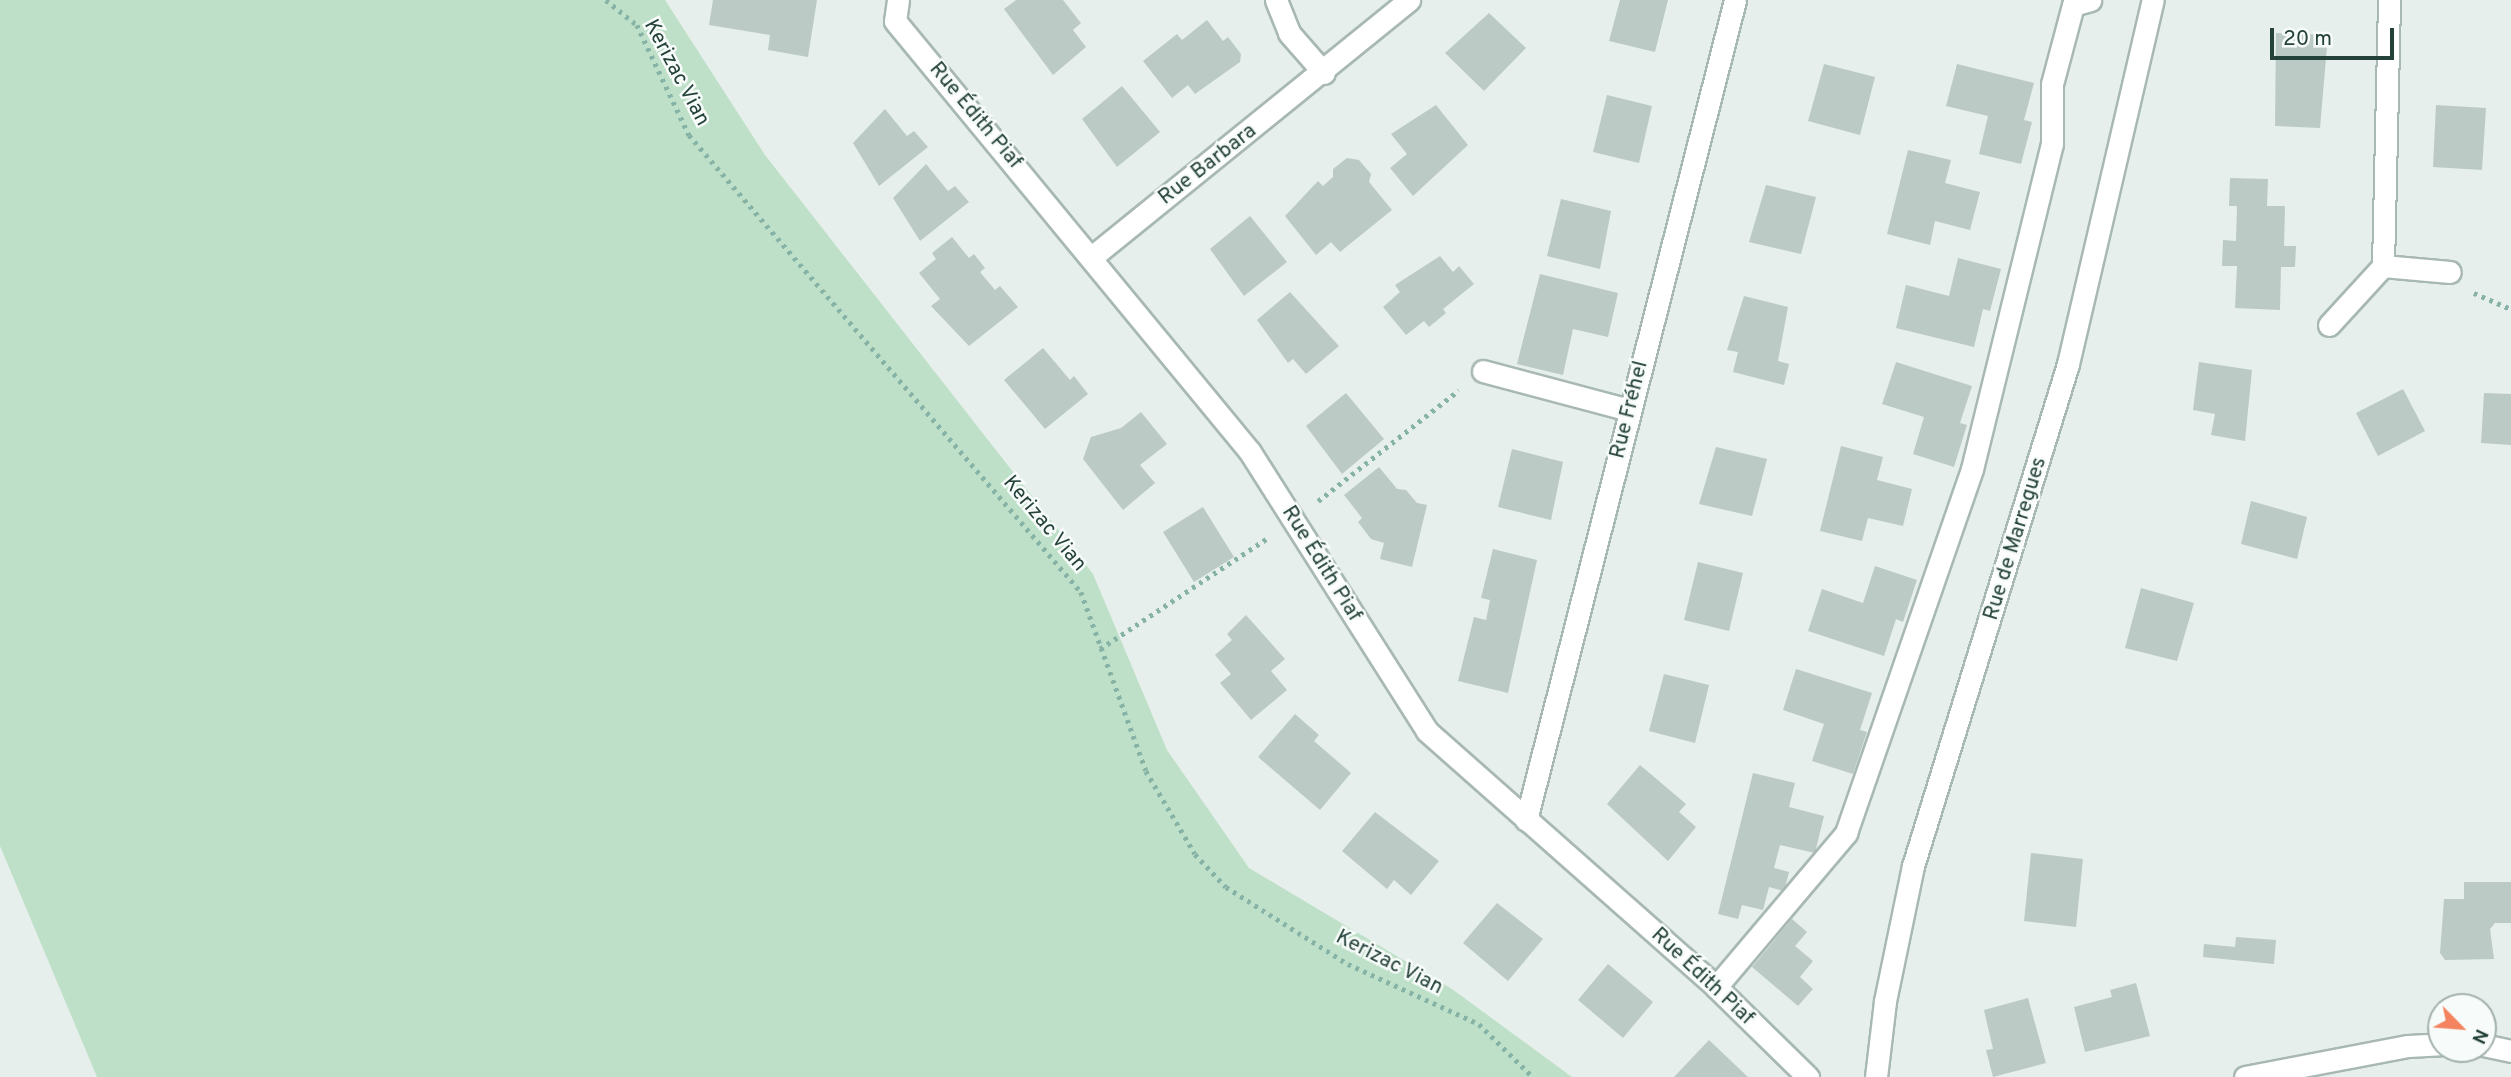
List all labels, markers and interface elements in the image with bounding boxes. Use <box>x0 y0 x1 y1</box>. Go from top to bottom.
scale bar <box>2273 14 2397 58</box>
street label: Kerizac Vian <box>637 15 715 131</box>
text: 20 m <box>2283 26 2332 53</box>
street label: Rue Édith Piaf <box>923 58 1027 174</box>
street label: Rue Barbara <box>1154 119 1262 211</box>
street label: Rue Fréhel <box>1606 359 1654 461</box>
street label: Rue de Marregues <box>1979 454 2053 624</box>
street label: Kerizac Vian <box>996 471 1092 577</box>
street label: Rue Édith Piaf <box>1275 502 1367 626</box>
street label: Rue Édith Piaf <box>1645 923 1759 1031</box>
street label: Kerizac Vian <box>1331 925 1447 1001</box>
north arrow <box>2427 993 2497 1063</box>
text: N <box>2465 1025 2493 1047</box>

